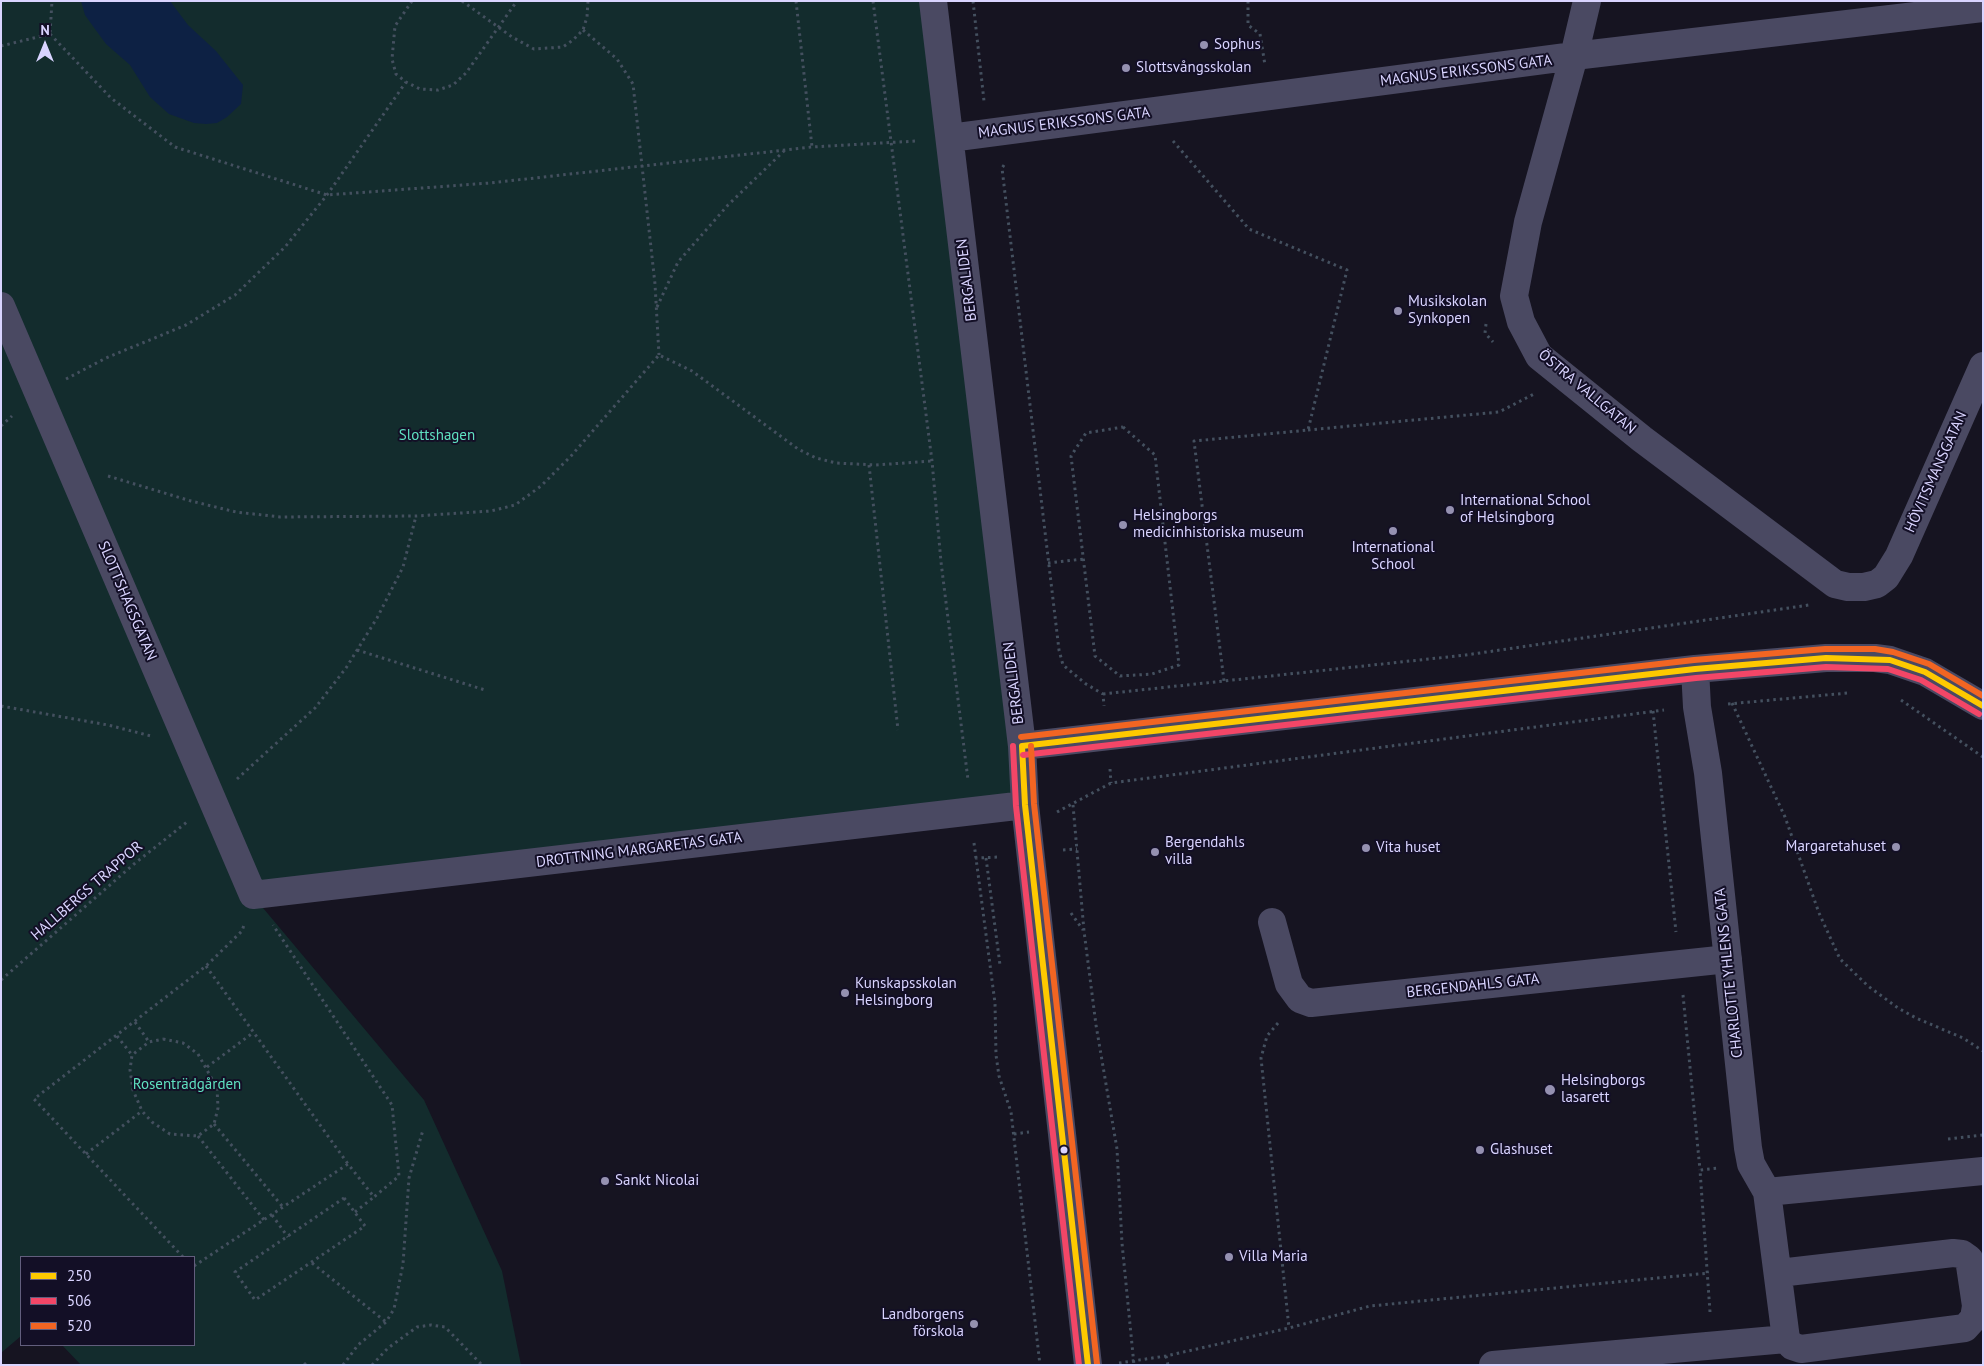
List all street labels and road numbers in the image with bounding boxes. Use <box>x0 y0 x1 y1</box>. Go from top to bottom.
street label: MAGNUS ERIKSSONS GATA <box>1379 52 1553 90</box>
street label: MAGNUS ERIKSSONS GATA <box>977 104 1151 142</box>
street label: BERGALIDEN <box>953 238 981 322</box>
street label: ÖSTRA VALLGATAN <box>1534 346 1640 438</box>
street label: HÖVITSMANSGATAN <box>1901 409 1971 535</box>
street label: SLOTTSHAGSGATAN <box>94 539 160 663</box>
street label: BERGALIDEN <box>1000 641 1028 725</box>
street label: DROTTNING MARGARETAS GATA <box>535 828 743 872</box>
street label: HALLBERGS TRAPPOR <box>28 838 146 944</box>
street label: CHARLOTTE YHLENS GATA <box>1711 887 1747 1059</box>
street label: BERGENDAHLS GATA <box>1406 970 1540 1002</box>

